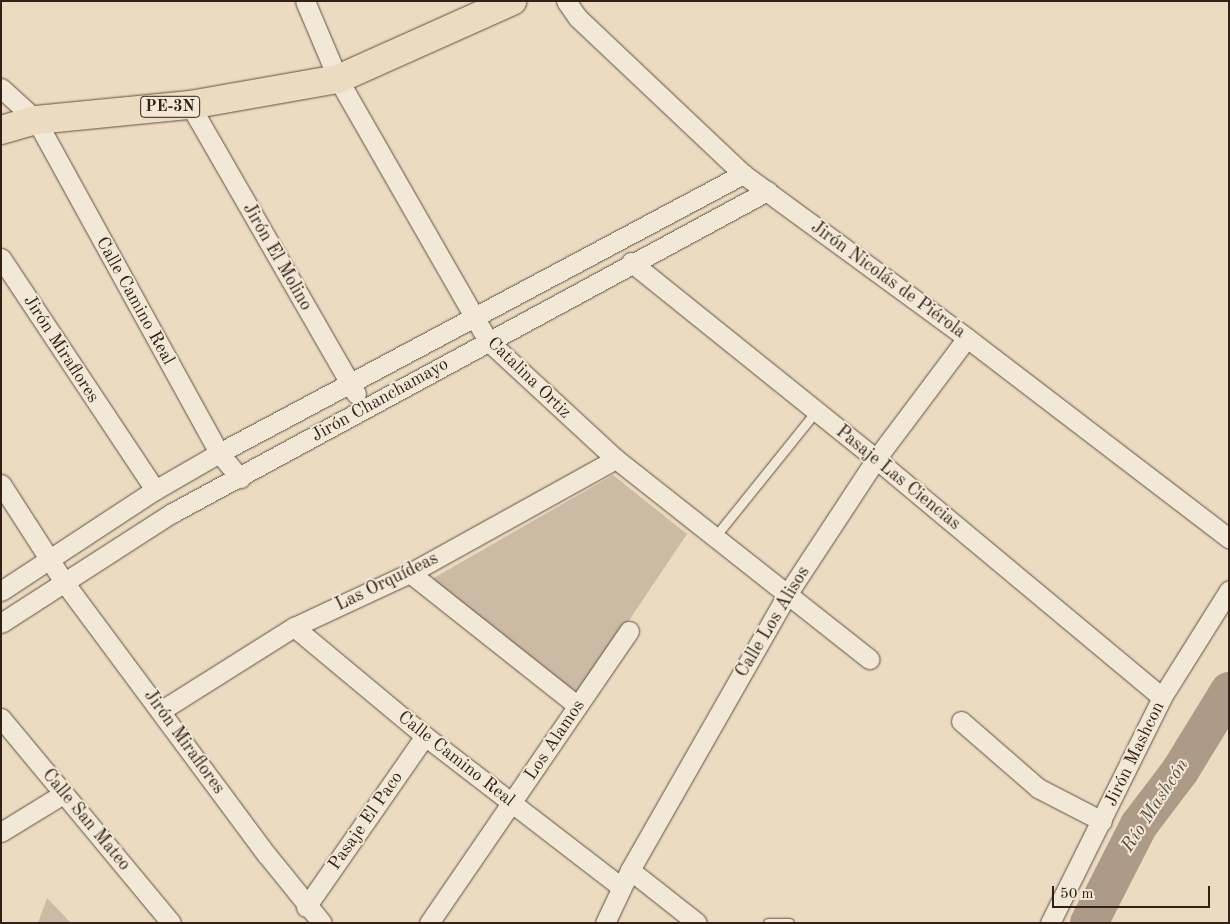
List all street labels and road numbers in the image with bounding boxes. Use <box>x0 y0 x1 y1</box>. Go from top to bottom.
road number: PE-3N <box>140 94 200 120</box>
street label: Jirón El Molino <box>238 199 316 315</box>
street label: Jirón Nicolás de Piérola <box>806 217 970 343</box>
street label: Calle Camino Real <box>91 233 179 369</box>
street label: Jirón Miraflores <box>18 291 104 407</box>
street label: Catalina Ortiz <box>482 333 576 423</box>
street label: Jirón Chanchamayo <box>308 353 452 447</box>
street label: Pasaje Las Ciencias <box>831 421 965 535</box>
street label: Las Orquídeas <box>332 548 442 616</box>
street label: Calle Los Alisos <box>731 562 815 682</box>
street label: Jirón Miraflores <box>139 686 229 798</box>
street label: Los Alamos <box>520 696 590 784</box>
street label: Jirón Mashcon <box>1100 698 1170 810</box>
street label: Calle Camino Real <box>393 707 519 811</box>
street label: Calle San Mateo <box>37 765 135 875</box>
street label: Pasaje El Paco <box>324 767 408 875</box>

